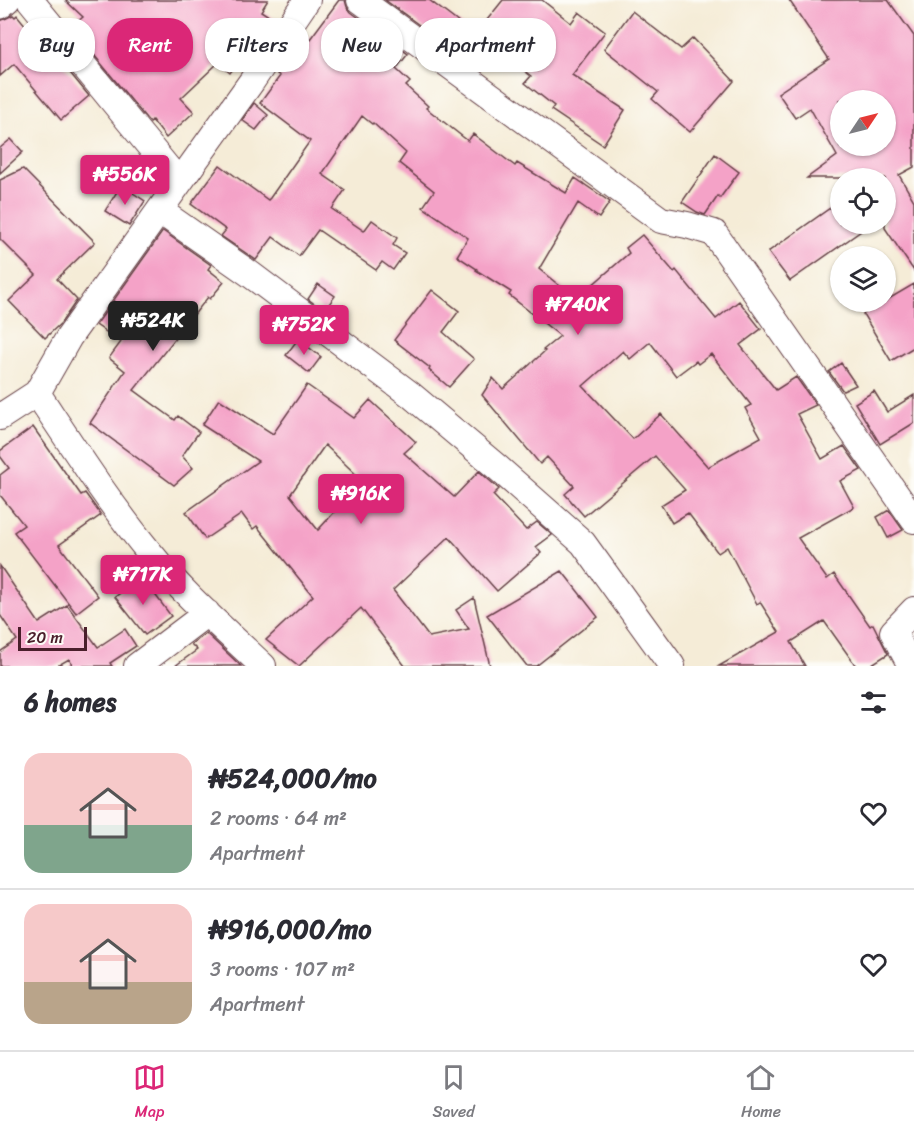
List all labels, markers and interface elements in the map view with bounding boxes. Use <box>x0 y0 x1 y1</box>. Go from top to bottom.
chip: Buy <box>18 18 95 72</box>
chip: Rent <box>107 18 193 72</box>
chip: Filters <box>205 18 309 72</box>
chip: New <box>321 18 403 72</box>
chip: Apartment <box>415 18 556 72</box>
north arrow <box>830 90 896 156</box>
map controls <box>830 90 896 312</box>
pin: ₦556K <box>83 155 167 206</box>
text: ₦556K <box>94 157 156 192</box>
button: locate <box>830 168 896 234</box>
button: layers <box>830 246 896 312</box>
pin: ₦740K <box>536 285 620 336</box>
text: ₦740K <box>547 287 609 322</box>
pin: ₦524K <box>111 301 195 352</box>
text: ₦524K <box>122 303 184 338</box>
pin: ₦752K <box>262 305 346 356</box>
text: ₦752K <box>274 307 334 342</box>
pin: ₦916K <box>319 474 403 525</box>
text: ₦916K <box>332 476 390 511</box>
pin: ₦717K <box>101 555 185 606</box>
text: ₦717K <box>115 557 171 592</box>
text: 20 m <box>27 623 63 652</box>
scale bar <box>18 624 87 652</box>
text: 6 homes <box>24 679 116 725</box>
icon: filters <box>857 686 890 719</box>
text: ₦524,000/mo <box>210 755 377 801</box>
icon: home <box>72 777 144 849</box>
icon: heart <box>857 797 890 830</box>
text: 2 rooms · 64 m² <box>210 801 347 836</box>
text: Apartment <box>210 836 304 871</box>
text: ₦916,000/mo <box>210 906 372 952</box>
icon: home <box>72 928 144 1000</box>
icon: heart <box>857 948 890 981</box>
text: 3 rooms · 107 m² <box>210 952 355 987</box>
text: Apartment <box>210 987 304 1022</box>
tab: Map <box>133 1061 166 1126</box>
tab: Saved <box>432 1061 475 1126</box>
tab: Home <box>741 1061 781 1126</box>

